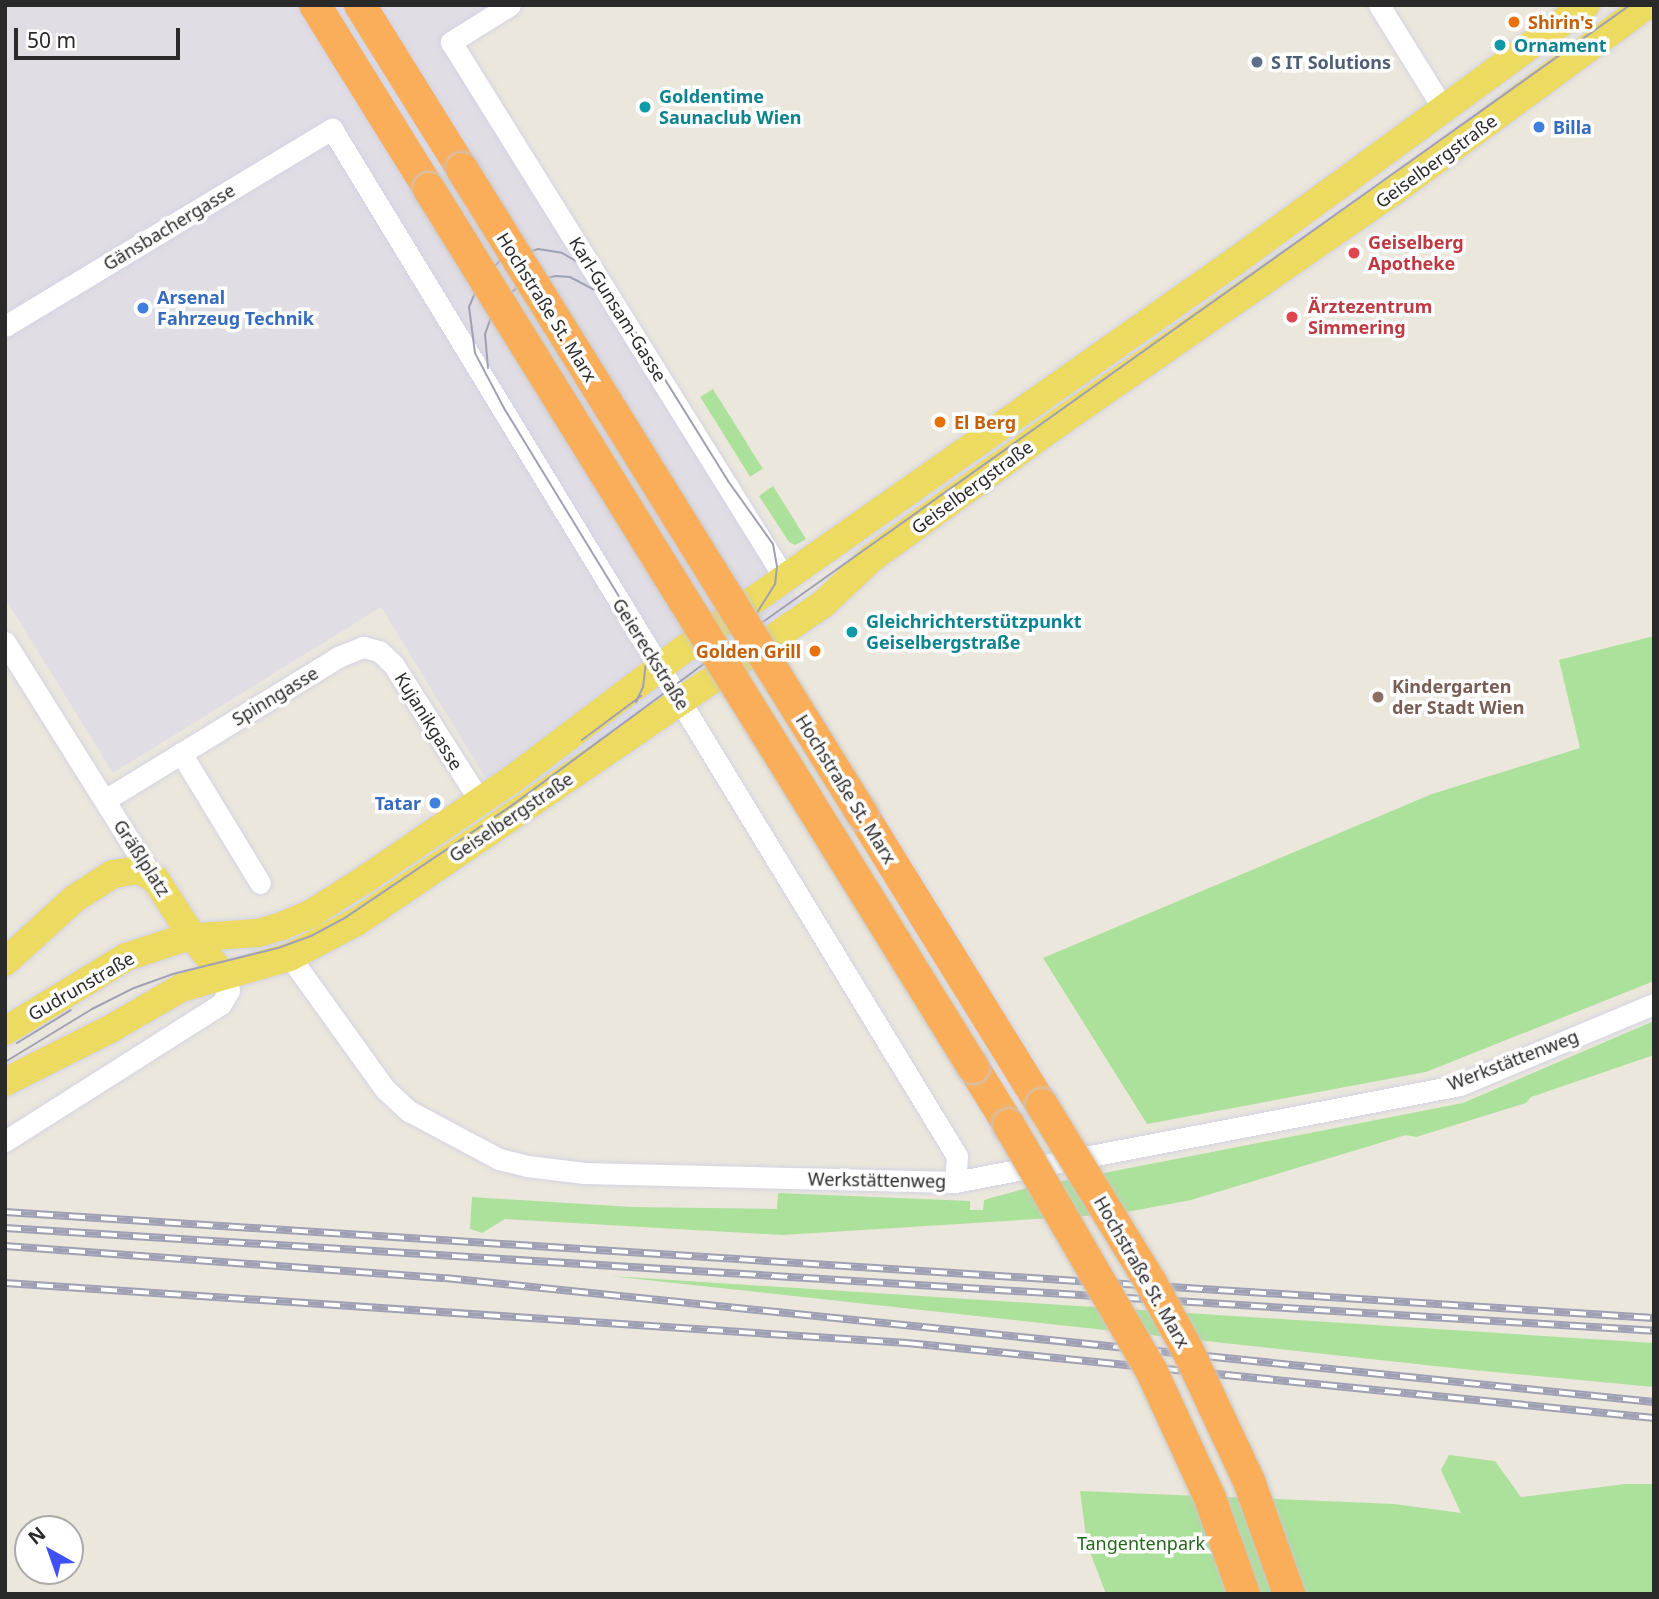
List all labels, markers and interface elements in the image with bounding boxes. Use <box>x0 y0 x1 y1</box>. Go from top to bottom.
place label: Shirin's <box>1528 11 1593 33</box>
scale bar <box>18 14 184 58</box>
marker: Shirin's <box>1506 14 1522 30</box>
text: 50 m <box>27 26 76 54</box>
place label: Ornament <box>1514 34 1607 56</box>
marker: Ornament <box>1492 37 1508 53</box>
place label: S IT Solutions <box>1271 51 1391 73</box>
marker: S IT Solutions <box>1249 54 1265 70</box>
place label: Goldentime Saunaclub Wien <box>659 86 802 128</box>
marker: Goldentime Saunaclub Wien <box>637 99 653 115</box>
street label: Geiselbergstraße <box>1371 110 1501 212</box>
place label: Billa <box>1553 116 1592 138</box>
marker: Billa <box>1531 119 1547 135</box>
street label: Gänsbachergasse <box>99 179 239 275</box>
street label: Hochstraße St. Marx <box>492 228 602 386</box>
place label: Geiselberg Apotheke <box>1368 232 1464 274</box>
street label: Karl-Gunsam-Gasse <box>565 233 671 385</box>
marker: Geiselberg Apotheke <box>1346 245 1362 261</box>
place label: Arsenal Fahrzeug Technik <box>157 287 314 330</box>
place label: Ärztezentrum Simmering <box>1308 296 1432 338</box>
marker: Arsenal Fahrzeug Technik <box>135 300 151 316</box>
marker: Ärztezentrum Simmering <box>1282 307 1302 327</box>
place label: El Berg <box>954 411 1016 433</box>
marker: El Berg <box>932 414 948 430</box>
street label: Geiselbergstraße <box>907 436 1037 538</box>
street label: Geiereckstraße <box>608 594 694 714</box>
place label: Gleichrichterstützpunkt Geiselbergstraße <box>866 611 1082 654</box>
marker: Gleichrichterstützpunkt Geiselbergstraße <box>844 624 860 640</box>
place label: Golden Grill <box>696 640 801 662</box>
marker: Golden Grill <box>807 643 823 659</box>
street label: Spinngasse <box>228 662 322 730</box>
street label: Kujanikgasse <box>390 668 468 774</box>
place label: Kindergarten der Stadt Wien <box>1392 676 1524 718</box>
marker: Kindergarten der Stadt Wien <box>1370 689 1386 705</box>
street label: Hochstraße St. Marx <box>791 710 901 868</box>
street label: Geiselbergstraße <box>445 768 577 866</box>
place label: Tatar <box>375 792 421 814</box>
marker: Tatar <box>427 795 443 811</box>
street label: Gräßlplatz <box>109 816 175 900</box>
street label: Gudrunstraße <box>24 947 138 1025</box>
street label: Werkstättenweg <box>1445 1025 1581 1095</box>
street label: Werkstättenweg <box>808 1168 946 1192</box>
street label: Hochstraße St. Marx <box>1090 1192 1194 1352</box>
north arrow <box>14 1515 84 1585</box>
text: N <box>23 1521 51 1550</box>
park label: Tangentenpark <box>1077 1532 1205 1554</box>

